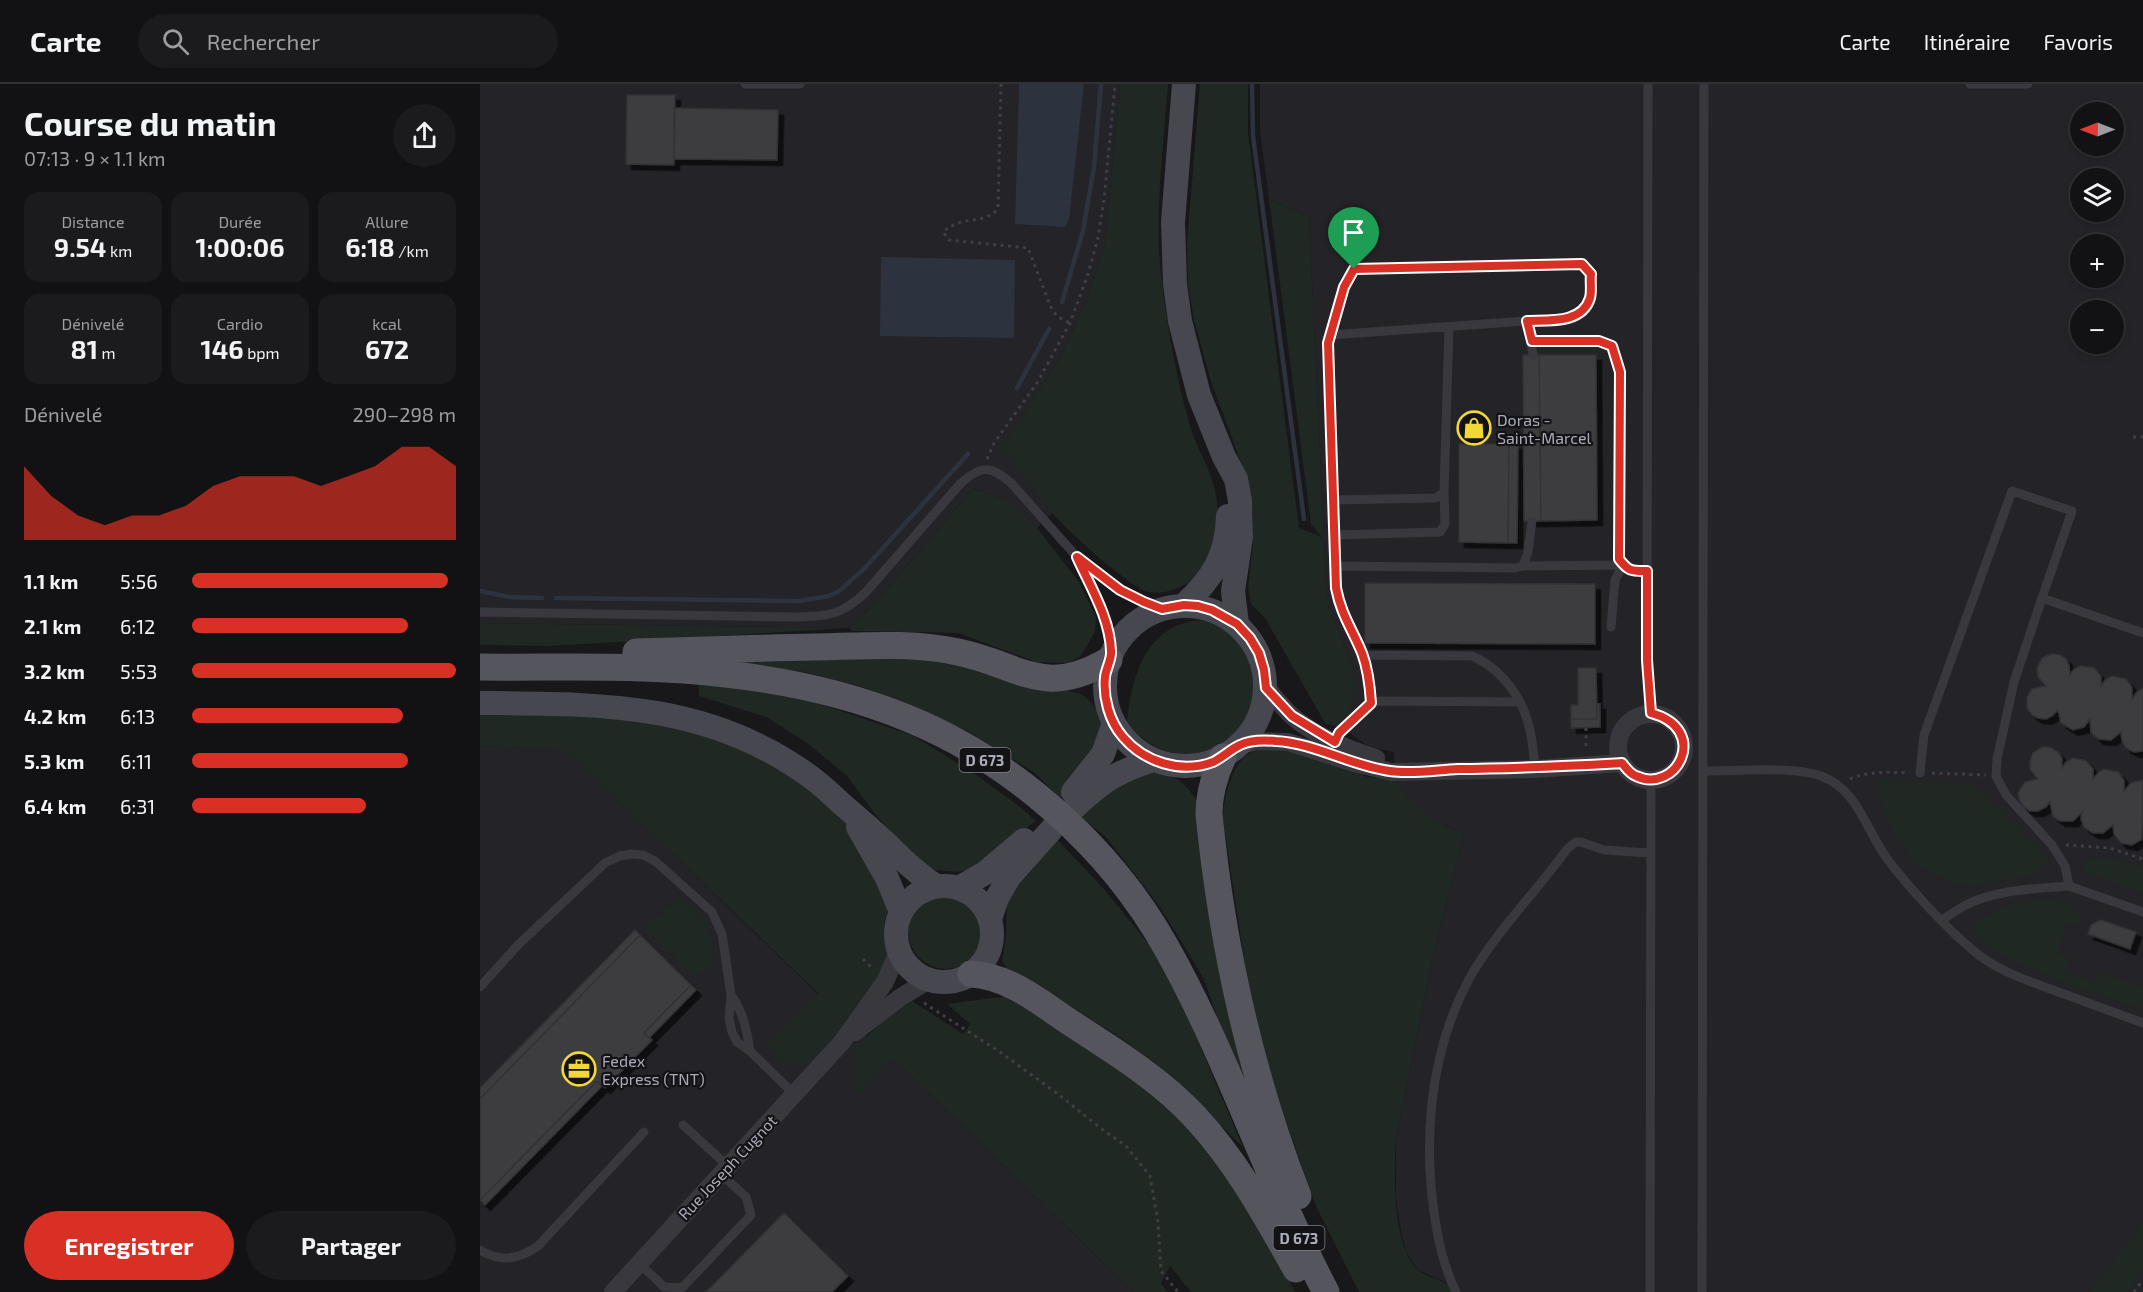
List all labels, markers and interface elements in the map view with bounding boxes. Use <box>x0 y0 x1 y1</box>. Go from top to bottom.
search box <box>138 14 558 68</box>
text: Carte <box>30 24 102 58</box>
icon: search <box>159 25 192 58</box>
text: Rechercher <box>207 28 320 54</box>
text: Carte <box>1839 29 1891 54</box>
text: Itinéraire <box>1924 29 2010 54</box>
text: Favoris <box>2043 29 2113 54</box>
north arrow <box>2070 102 2124 156</box>
map controls <box>2070 102 2124 354</box>
text: Course du matin <box>24 103 277 143</box>
button: share <box>393 104 456 167</box>
text: 07:13 · 9 × 1.1 km <box>24 146 166 170</box>
button: layers <box>2070 168 2124 222</box>
pin <box>1328 207 1379 269</box>
text: Distance <box>61 212 125 231</box>
text: Durée <box>218 212 262 231</box>
text: Allure <box>365 212 409 231</box>
icon: arrive <box>1337 216 1370 249</box>
text: 9.54 <box>54 231 106 262</box>
text: 1:00:06 <box>195 231 285 262</box>
text: 6:18 <box>345 231 395 262</box>
button: + <box>2070 234 2124 288</box>
text: km <box>106 241 132 260</box>
text: /km <box>395 241 429 260</box>
button: − <box>2070 300 2124 354</box>
text: Dénivelé <box>62 314 124 333</box>
text: Cardio <box>217 314 263 333</box>
text: kcal <box>372 314 402 333</box>
text: 81 <box>70 333 98 364</box>
text: 146 <box>200 333 244 364</box>
text: 672 <box>365 333 409 364</box>
text: m <box>98 343 116 362</box>
text: bpm <box>244 343 280 362</box>
text: Dénivelé <box>24 402 103 426</box>
text: 290–298 m <box>353 402 456 426</box>
shop icon: Doras - Saint-Marcel <box>1456 410 1492 446</box>
place label: Doras - Saint-Marcel <box>1497 410 1592 447</box>
text: 1.1 km <box>24 569 78 593</box>
text: 5:56 <box>120 569 158 593</box>
text: 2.1 km <box>24 614 81 638</box>
text: 6:12 <box>120 614 155 638</box>
text: 3.2 km <box>24 659 85 683</box>
text: 5:53 <box>120 659 157 683</box>
text: 4.2 km <box>24 704 86 728</box>
text: 6:13 <box>120 704 155 728</box>
road number: D 673 <box>960 748 1010 772</box>
text: 5.3 km <box>24 749 84 773</box>
text: 6:11 <box>120 749 152 773</box>
text: 6.4 km <box>24 794 86 818</box>
text: 6:31 <box>120 794 155 818</box>
office icon: Fedex Express (TNT) <box>561 1051 597 1087</box>
place label: Fedex Express (TNT) <box>602 1051 705 1088</box>
street label: Rue Joseph Cugnot <box>674 1111 780 1223</box>
button: Enregistrer <box>24 1211 234 1280</box>
button: Partager <box>246 1211 456 1280</box>
road number: D 673 <box>1274 1226 1324 1250</box>

